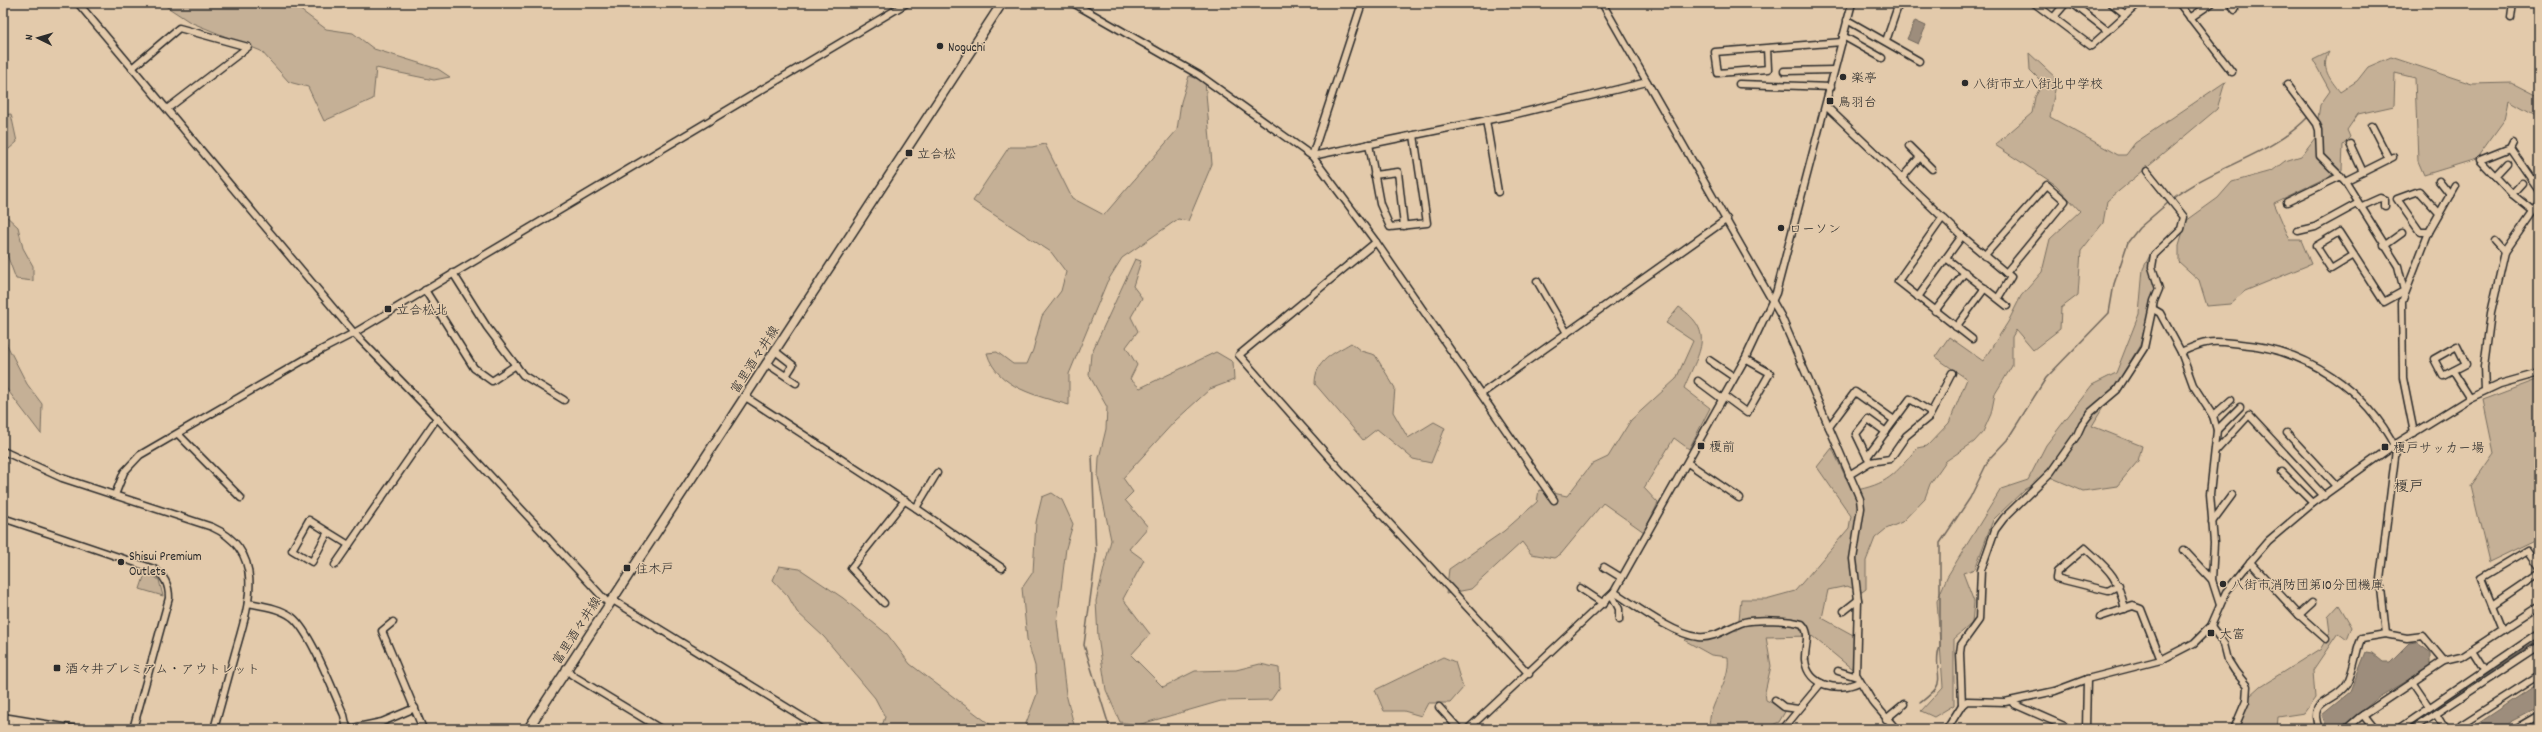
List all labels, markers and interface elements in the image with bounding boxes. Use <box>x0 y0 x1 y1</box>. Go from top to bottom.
north arrow <box>18 18 58 58</box>
text: N <box>22 33 38 41</box>
place label: Noguchi <box>948 39 986 58</box>
marker: Noguchi <box>935 41 945 51</box>
place label: 楽亭 <box>1851 70 1877 89</box>
marker: 楽亭 <box>1838 72 1848 82</box>
place label: 八街市立八街北中学校 <box>1973 76 2103 95</box>
marker: 八街市立八街北中学校 <box>1960 78 1970 88</box>
place label: 鳥羽台 <box>1838 94 1877 113</box>
marker: 鳥羽台 <box>1825 96 1835 106</box>
place label: 立合松 <box>917 146 956 165</box>
marker: 立合松 <box>904 148 914 158</box>
place label: ローソン <box>1789 221 1841 240</box>
marker: ローソン <box>1776 223 1786 233</box>
place label: 立合松北 <box>396 302 448 321</box>
marker: 立合松北 <box>383 304 393 314</box>
street label: 富里酒々井線 <box>727 322 786 398</box>
place label: 榎前 <box>1709 439 1735 458</box>
place label: 榎戸サッカー場 <box>2393 440 2484 459</box>
marker: 榎前 <box>1696 441 1706 451</box>
marker: 榎戸サッカー場 <box>2380 442 2390 452</box>
district label: 榎戸 <box>2394 477 2424 499</box>
place label: Shisui Premium Outlets <box>129 548 202 582</box>
marker: Shisui Premium Outlets <box>116 557 126 567</box>
place label: 住木戸 <box>635 561 674 580</box>
marker: 住木戸 <box>622 563 632 573</box>
place label: 八街市消防団第10分団機庫 <box>2231 577 2384 596</box>
marker: 八街市消防団第10分団機庫 <box>2218 579 2228 589</box>
street label: 富里酒々井線 <box>549 593 608 669</box>
place label: 大富 <box>2219 626 2245 645</box>
marker: 大富 <box>2206 628 2216 638</box>
place label: 酒々井プレミアム・アウトレット <box>65 661 260 680</box>
marker: 酒々井プレミアム・アウトレット <box>52 663 62 673</box>

